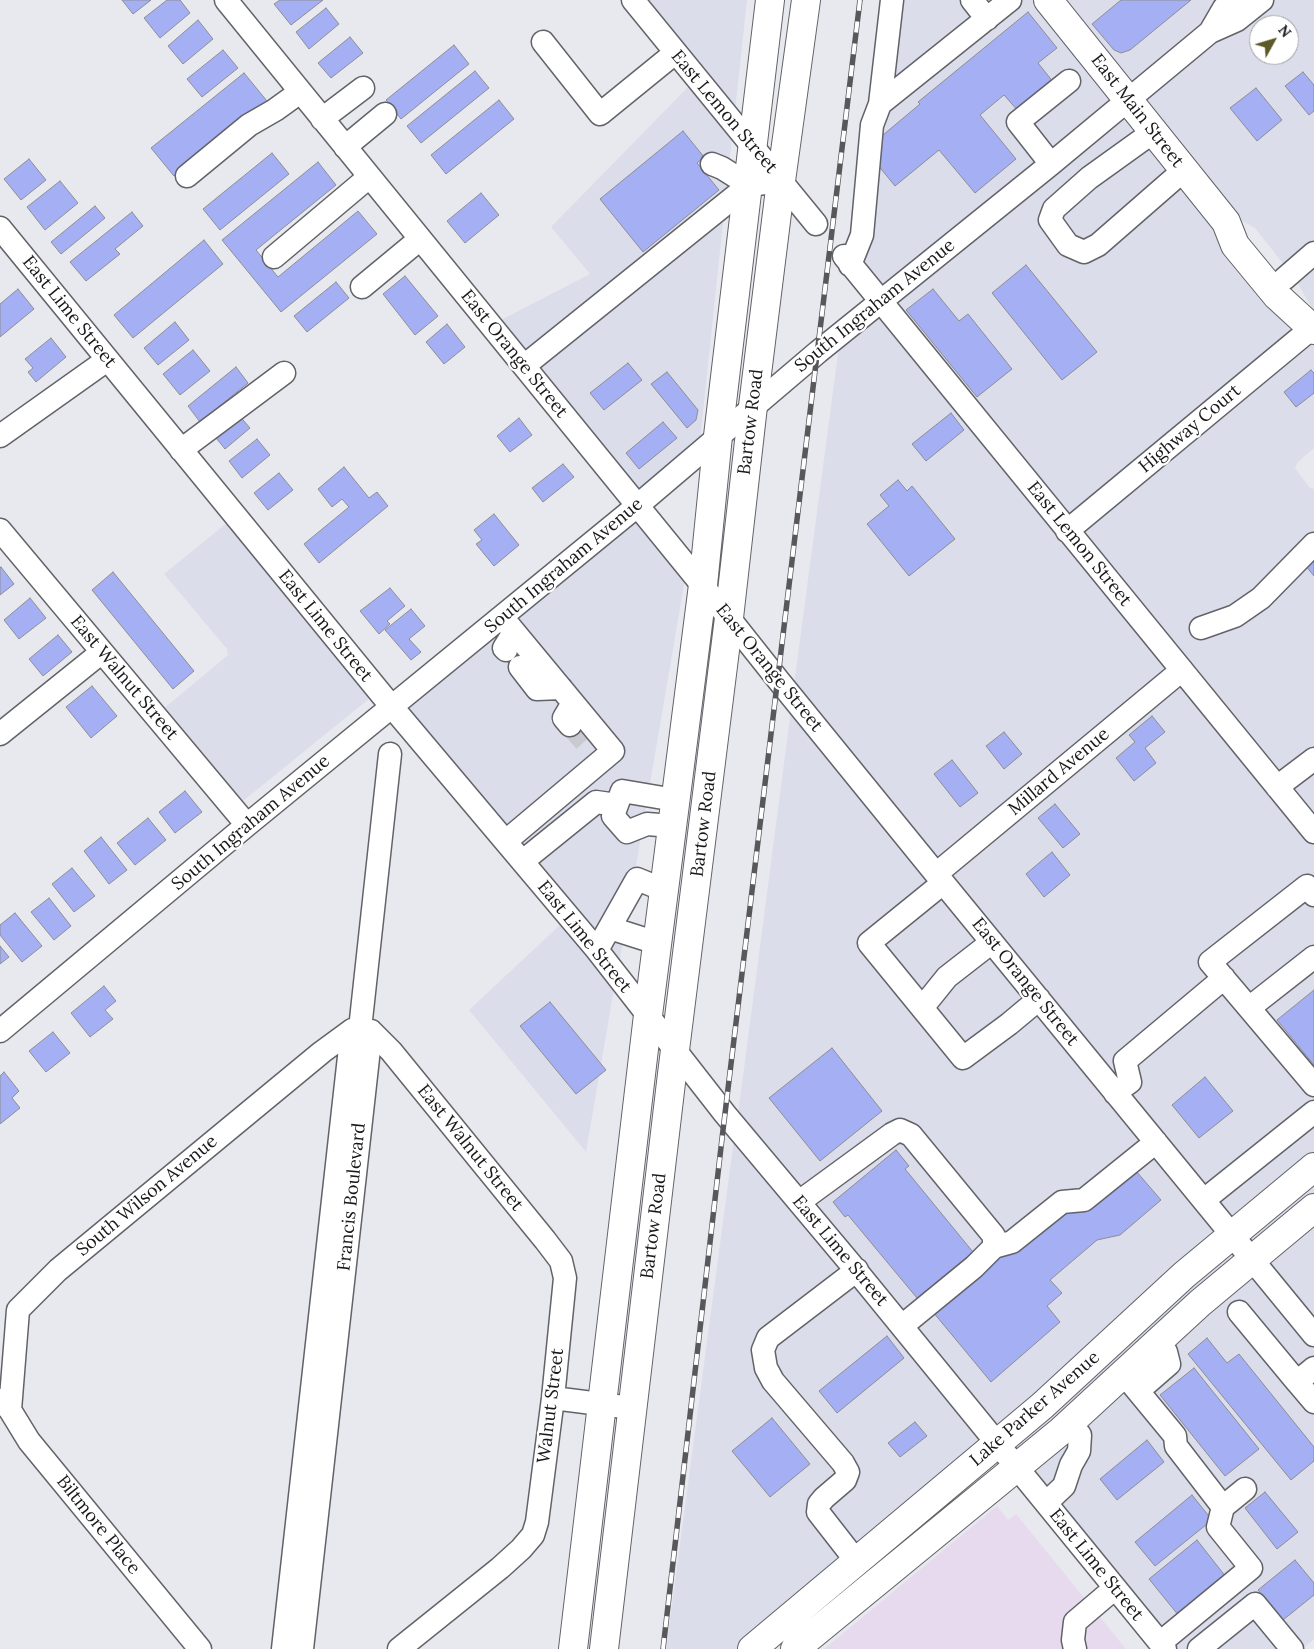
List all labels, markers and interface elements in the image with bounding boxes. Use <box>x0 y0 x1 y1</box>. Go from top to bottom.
north arrow <box>1249 15 1299 65</box>
text: N <box>1274 21 1295 41</box>
street label: East Lemon Street <box>666 46 782 178</box>
street label: East Main Street <box>1086 50 1188 172</box>
street label: South Ingraham Avenue <box>791 235 959 377</box>
street label: East Lime Street <box>17 252 121 372</box>
street label: East Orange Street <box>456 286 572 422</box>
street label: Bartow Road <box>734 368 768 476</box>
street label: Highway Court <box>1135 380 1245 478</box>
street label: East Lemon Street <box>1022 477 1136 611</box>
street label: South Ingraham Avenue <box>481 494 647 638</box>
street label: East Lime Street <box>273 566 377 686</box>
street label: East Orange Street <box>711 600 827 736</box>
street label: East Walnut Street <box>65 611 183 745</box>
street label: Millard Avenue <box>1004 724 1114 820</box>
street label: South Ingraham Avenue <box>168 751 334 895</box>
street label: Bartow Road <box>687 770 721 878</box>
street label: East Lime Street <box>532 877 636 997</box>
street label: East Orange Street <box>967 914 1083 1050</box>
street label: East Walnut Street <box>412 1080 528 1216</box>
street label: Francis Boulevard <box>333 1122 371 1272</box>
street label: South Wilson Avenue <box>72 1131 222 1261</box>
street label: Bartow Road <box>637 1172 671 1280</box>
street label: East Lime Street <box>788 1191 892 1311</box>
street label: Walnut Street <box>533 1347 569 1465</box>
street label: Lake Parker Avenue <box>966 1347 1104 1471</box>
street label: Biltmore Place <box>52 1471 144 1579</box>
street label: East Lime Street <box>1044 1505 1148 1625</box>

